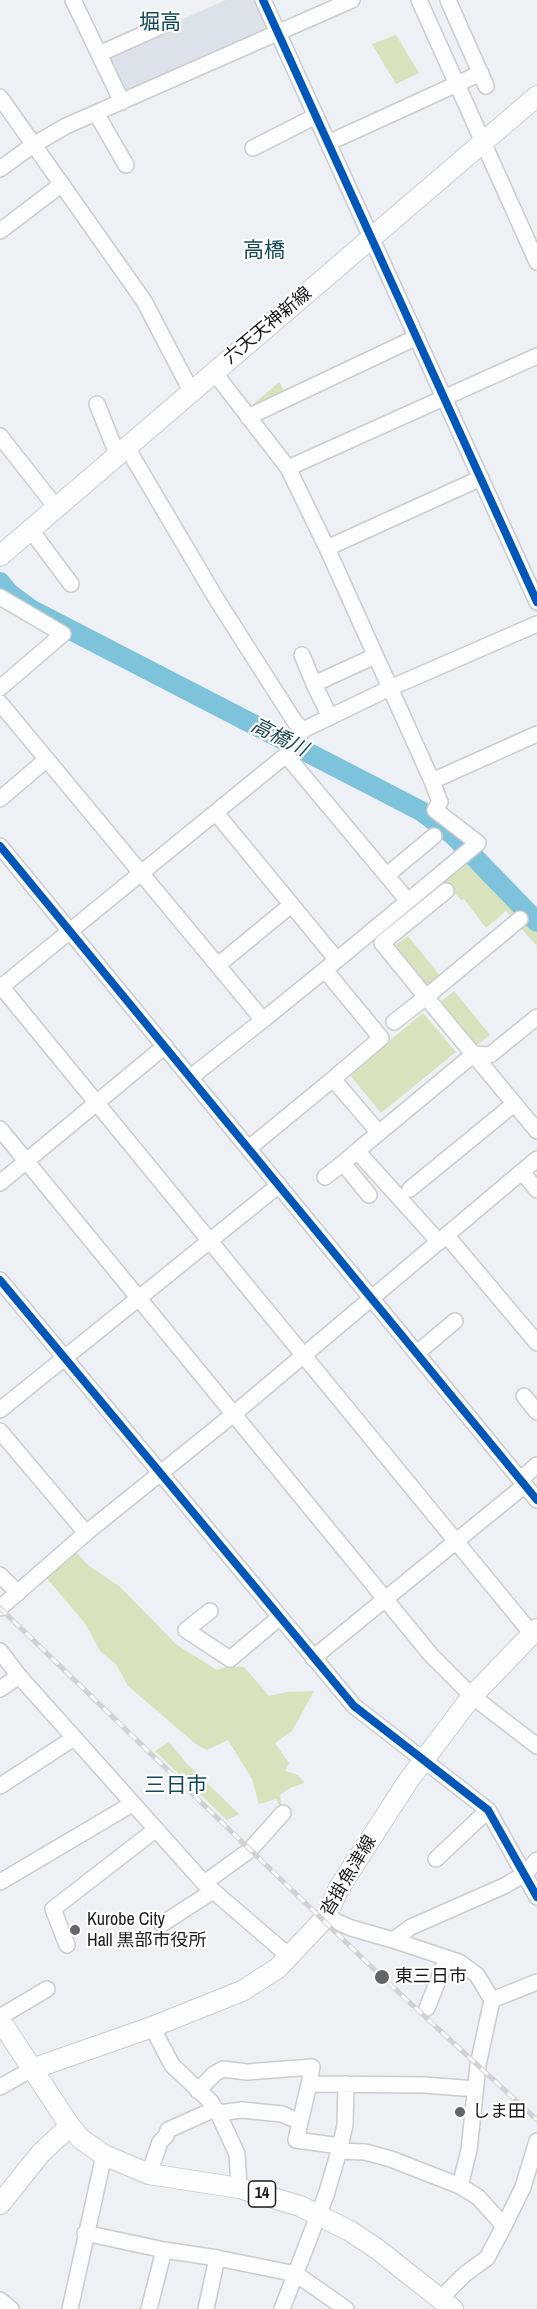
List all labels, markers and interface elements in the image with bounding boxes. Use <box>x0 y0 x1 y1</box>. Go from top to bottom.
district label: 堀高 <box>139 10 181 36</box>
district label: 高橋 <box>243 238 285 264</box>
street label: 六天天神新線 <box>220 283 316 369</box>
water label: 高橋川 <box>247 714 311 762</box>
district label: 三日市 <box>145 1773 207 1799</box>
street label: 沓掛魚津線 <box>317 1832 381 1920</box>
place label: Kurobe City Hall 黒部市役所 <box>87 1909 207 1952</box>
marker: Kurobe City Hall 黒部市役所 <box>68 1923 82 1937</box>
place label: 東三日市 <box>395 1966 467 1988</box>
marker: 東三日市 <box>373 1968 391 1986</box>
place label: しま田 <box>472 2101 526 2123</box>
marker: しま田 <box>453 2105 467 2119</box>
road number: 14 <box>248 2181 276 2207</box>

